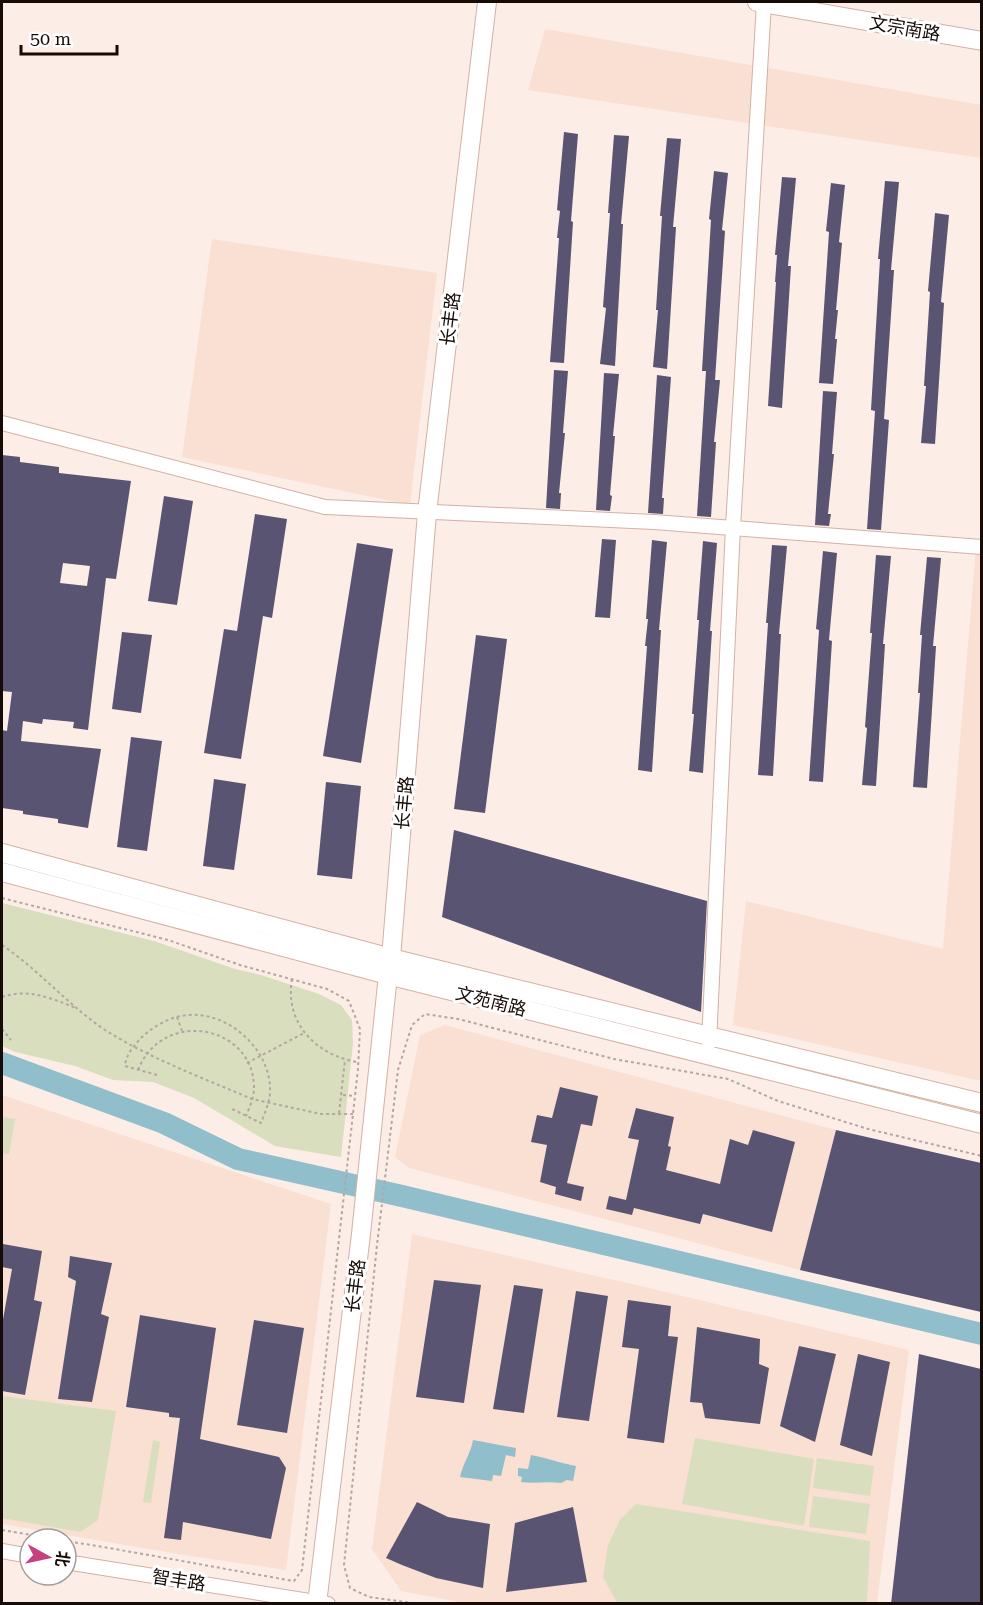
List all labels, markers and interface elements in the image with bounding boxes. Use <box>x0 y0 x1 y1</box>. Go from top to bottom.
street label: 文宗南路 <box>868 11 942 45</box>
scale bar <box>21 18 117 56</box>
text: 50 m <box>30 28 71 49</box>
street label: 长丰路 <box>436 291 464 347</box>
street label: 长丰路 <box>391 775 417 831</box>
street label: 文苑南路 <box>454 982 528 1020</box>
street label: 长丰路 <box>341 1258 369 1314</box>
north arrow <box>18 1527 78 1587</box>
text: 北 <box>52 1550 73 1568</box>
street label: 智丰路 <box>151 1565 207 1595</box>

